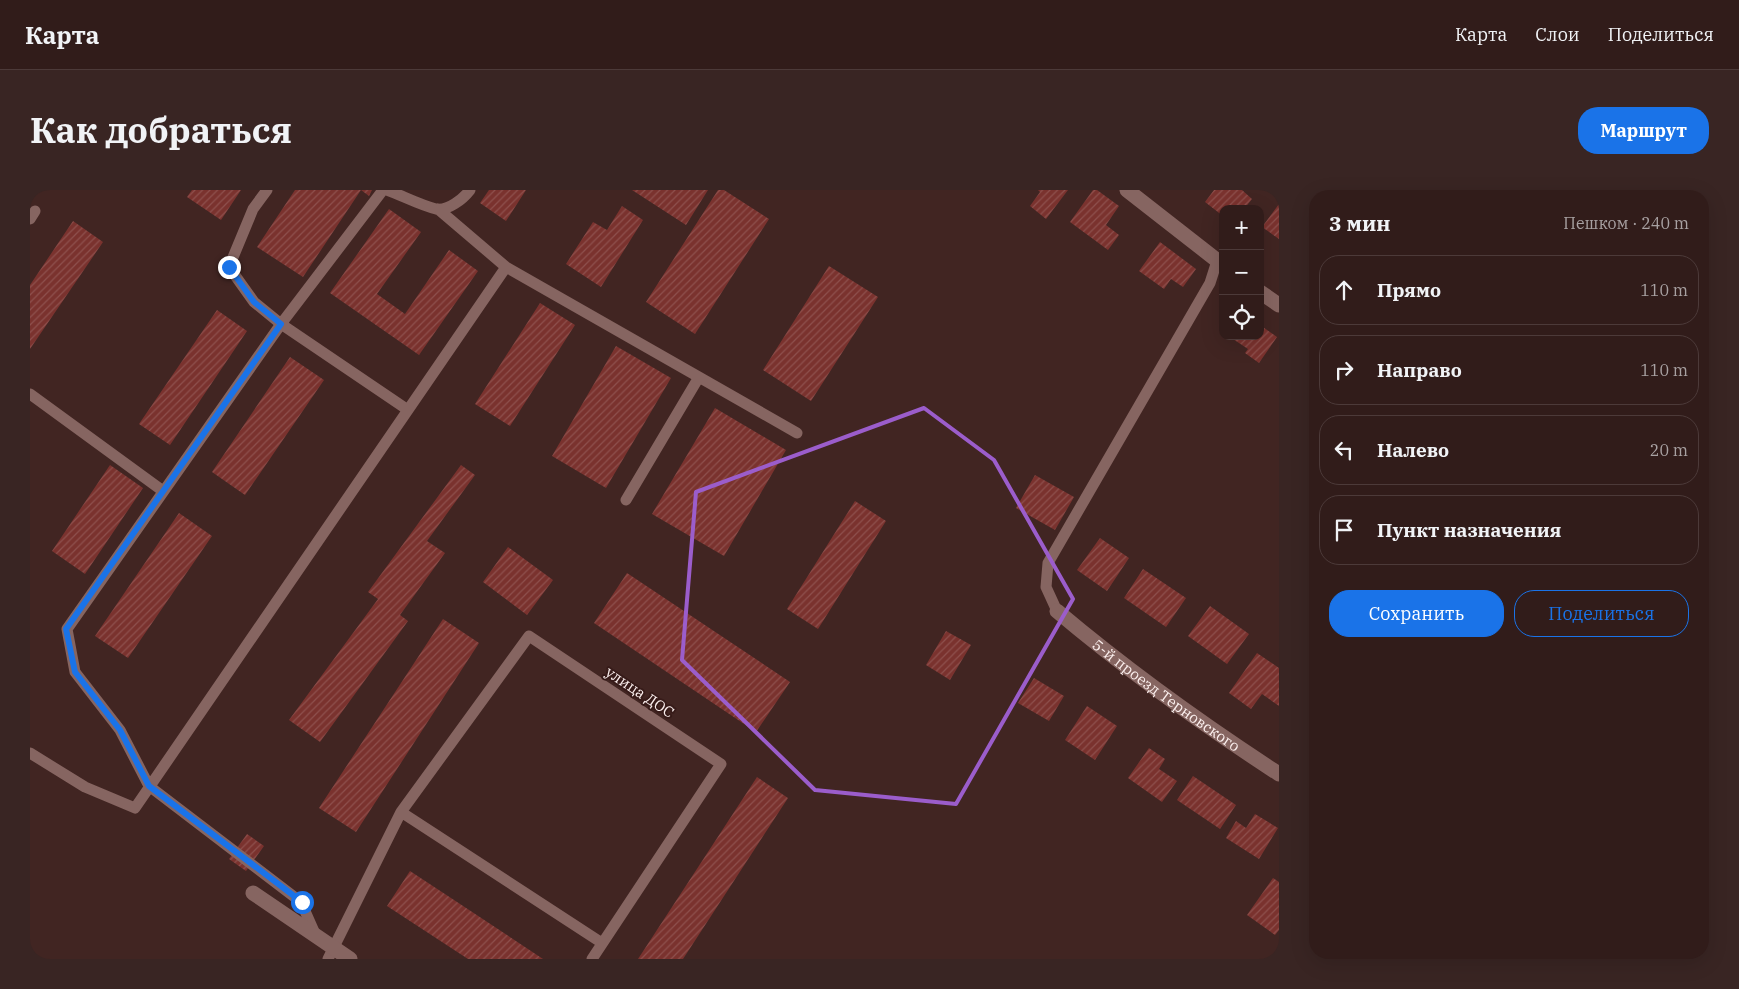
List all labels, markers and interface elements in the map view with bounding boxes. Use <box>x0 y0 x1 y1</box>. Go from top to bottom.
text: Карта <box>25 19 100 51</box>
text: Карта <box>1455 23 1507 46</box>
text: Слои <box>1535 23 1580 46</box>
text: Поделиться <box>1608 23 1714 46</box>
text: Как добраться <box>30 107 292 153</box>
button: Маршрут <box>1578 107 1709 154</box>
map controls <box>1219 205 1264 340</box>
button: + <box>1219 205 1264 250</box>
text: 3 мин <box>1329 209 1391 237</box>
text: Пешком · 240 m <box>1563 213 1689 233</box>
button: − <box>1219 250 1264 295</box>
route end <box>218 256 241 279</box>
icon: ahead <box>1330 276 1358 304</box>
text: Прямо <box>1377 278 1441 302</box>
text: 110 m <box>1640 280 1688 300</box>
button: locate <box>1219 295 1264 340</box>
icon: right <box>1330 356 1358 384</box>
text: Направо <box>1377 358 1462 382</box>
text: 110 m <box>1640 360 1688 380</box>
icon: left <box>1330 436 1358 464</box>
text: Налево <box>1377 438 1449 462</box>
text: 20 m <box>1650 440 1688 460</box>
icon: arrive <box>1330 516 1358 544</box>
text: Пункт назначения <box>1377 518 1561 542</box>
button: Сохранить <box>1329 590 1504 637</box>
button: Поделиться <box>1514 590 1689 637</box>
street label: 5-й проезд Терновского <box>1089 635 1244 755</box>
street label: улица ДОС <box>602 662 678 722</box>
route start <box>291 891 314 914</box>

